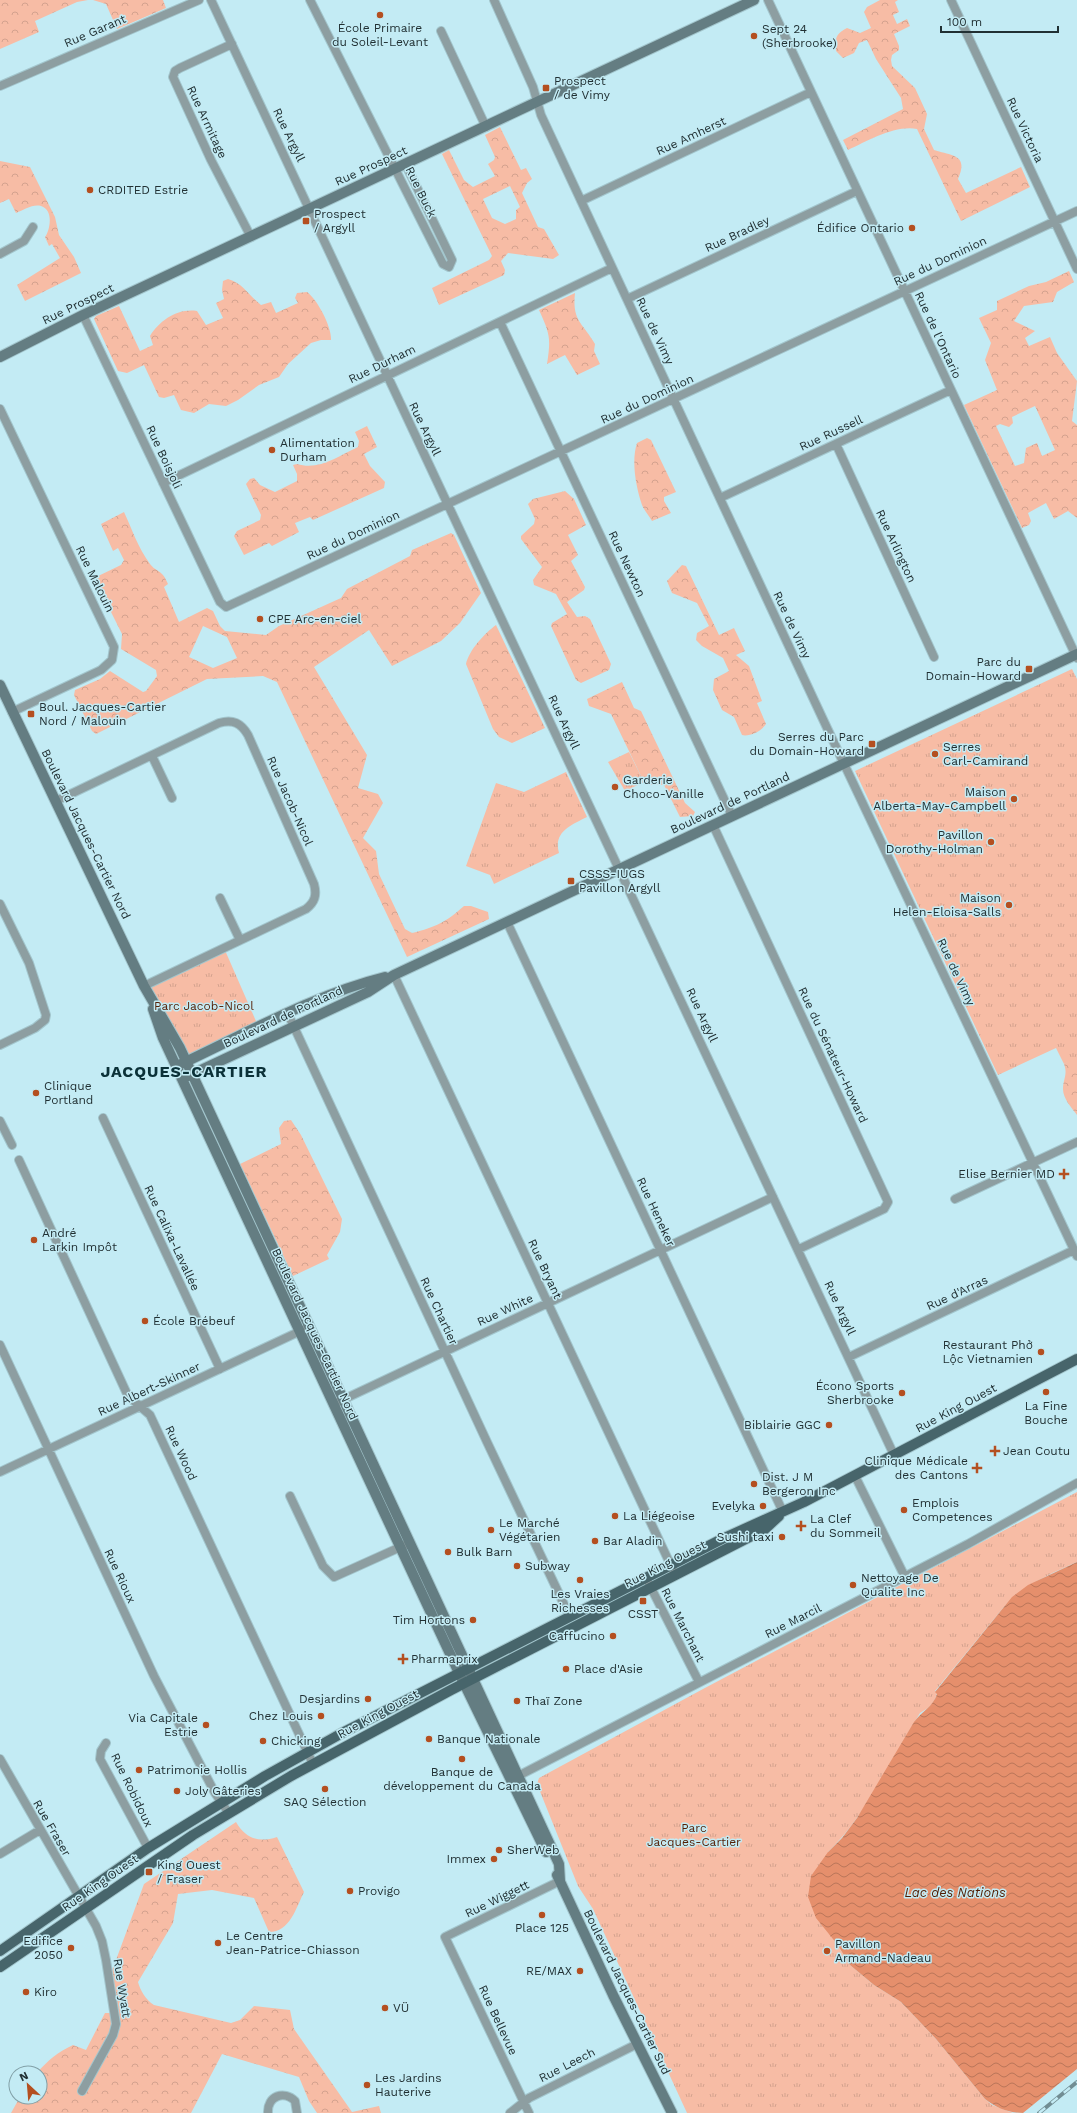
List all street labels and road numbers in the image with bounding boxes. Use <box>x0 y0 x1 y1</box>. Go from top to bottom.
street label: Rue Garant <box>62 12 128 50</box>
street label: Rue Armitage <box>184 84 230 161</box>
street label: Rue Victoria <box>1004 95 1046 165</box>
street label: Rue Argyll <box>270 106 308 165</box>
street label: Rue Amherst <box>654 114 728 158</box>
street label: Rue Prospect <box>333 143 409 189</box>
street label: Rue Buck <box>403 164 439 220</box>
street label: Rue Bradley <box>702 213 772 255</box>
street label: Rue du Dominion <box>891 233 989 289</box>
street label: Rue Prospect <box>40 281 116 327</box>
street label: Rue de l'Ontario <box>912 289 964 381</box>
street label: Rue de Vimy <box>633 295 677 368</box>
street label: Rue Durham <box>346 342 418 386</box>
street label: Rue du Dominion <box>598 371 696 427</box>
street label: Rue Argyll <box>406 400 444 459</box>
street label: Rue Russell <box>797 412 865 454</box>
street label: Rue Boisjoli <box>143 423 185 491</box>
street label: Rue du Dominion <box>304 507 402 563</box>
street label: Rue Arlington <box>873 507 919 585</box>
street label: Rue Newton <box>606 529 648 599</box>
street label: Rue Malouin <box>73 544 117 614</box>
street label: Rue de Vimy <box>770 589 814 662</box>
street label: Rue Argyll <box>545 693 583 752</box>
street label: Boulevard Jacques-Cartier Nord <box>39 747 133 921</box>
street label: Rue Jacob-Nicol <box>264 754 316 848</box>
street label: Boulevard de Portland <box>668 769 792 837</box>
street label: Rue de Vimy <box>934 936 978 1009</box>
street label: Boulevard de Portland <box>221 983 345 1051</box>
street label: Rue du Sénateur-Howard <box>795 985 871 1125</box>
street label: Rue Argyll <box>683 986 721 1045</box>
street label: Rue Heneker <box>634 1175 678 1249</box>
street label: Rue Calixa-Lavallée <box>141 1183 203 1293</box>
street label: Rue Bryant <box>525 1237 565 1301</box>
street label: Boulevard Jacques-Cartier Nord <box>269 1246 361 1422</box>
street label: Rue d'Arras <box>924 1273 990 1313</box>
street label: Rue Chartier <box>417 1275 461 1347</box>
street label: Rue Argyll <box>821 1279 859 1338</box>
street label: Rue White <box>475 1291 535 1329</box>
street label: Rue Albert-Skinner <box>96 1359 203 1419</box>
street label: Rue King Ouest <box>913 1381 999 1435</box>
street label: Rue Wood <box>162 1423 200 1483</box>
street label: Rue King Ouest <box>622 1537 708 1591</box>
street label: Rue Rioux <box>101 1547 139 1605</box>
street label: Rue Marchant <box>658 1586 708 1664</box>
street label: Rue Marcil <box>762 1601 824 1641</box>
street label: Rue King Ouest <box>335 1687 421 1741</box>
street label: Rue Robidoux <box>108 1751 156 1829</box>
street label: Rue Fraser <box>30 1797 74 1859</box>
street label: Rue King Ouest <box>59 1851 141 1915</box>
street label: Rue Wiggett <box>463 1877 531 1921</box>
street label: Boulevard Jacques-Cartier Sud <box>581 1907 673 2077</box>
street label: Rue Wyatt <box>110 1958 134 2018</box>
street label: Rue Bellevue <box>476 1983 520 2057</box>
street label: Rue Leech <box>537 2045 597 2085</box>

